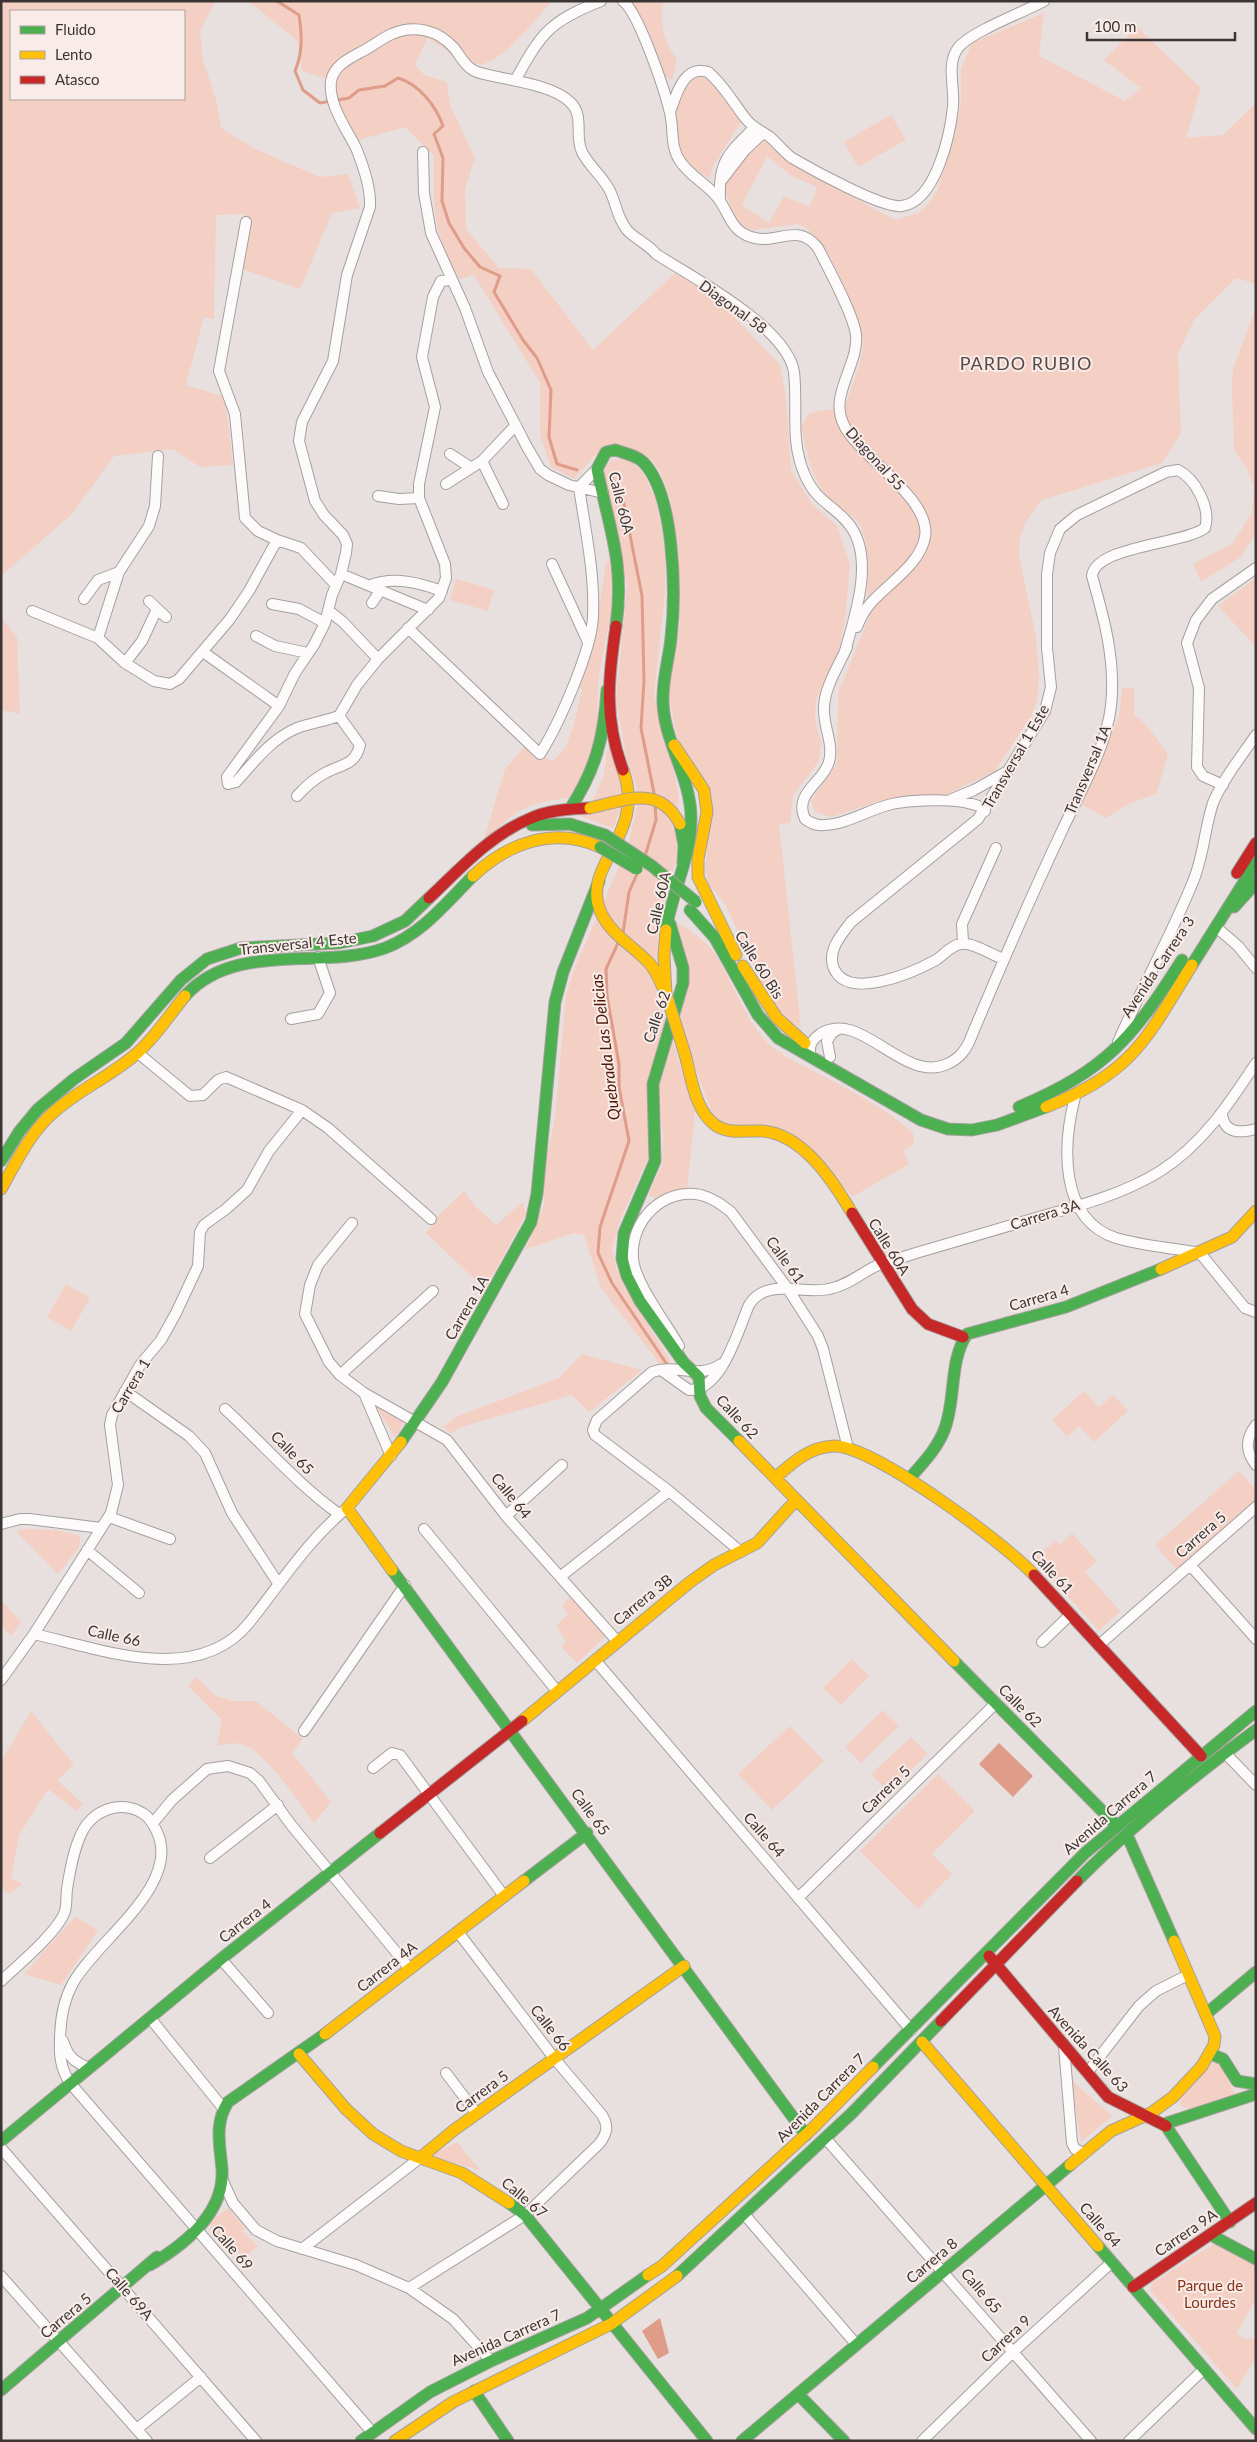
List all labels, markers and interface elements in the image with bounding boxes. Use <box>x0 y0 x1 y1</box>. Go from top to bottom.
legend <box>10 10 185 100</box>
scale bar <box>1087 10 1234 42</box>
text: 100 m <box>1094 17 1136 35</box>
text: Fluido <box>55 20 96 38</box>
text: Lento <box>55 45 92 63</box>
text: Atasco <box>55 70 100 88</box>
street label: Diagonal 58 <box>696 276 771 337</box>
district label: PARDO RUBIO <box>960 352 1092 374</box>
street label: Diagonal 55 <box>843 423 909 494</box>
street label: Calle 60A <box>606 470 639 537</box>
street label: Transversal 1 Este <box>978 701 1052 812</box>
street label: Transversal 1A <box>1060 721 1114 817</box>
street label: Calle 60A <box>642 869 674 936</box>
street label: Avenida Carrera 3 <box>1117 912 1198 1020</box>
street label: Calle 60 Bis <box>732 927 788 1002</box>
street label: Transversal 4 Este <box>238 928 357 958</box>
water label: Quebrada Las Delicias <box>586 972 623 1121</box>
street label: Calle 62 <box>639 988 673 1045</box>
street label: Carrera 3A <box>1008 1195 1082 1233</box>
street label: Calle 60A <box>865 1215 915 1279</box>
street label: Calle 61 <box>763 1232 809 1286</box>
street label: Carrera 1A <box>440 1271 492 1343</box>
street label: Carrera 4 <box>1007 1280 1071 1314</box>
street label: Carrera 1 <box>107 1355 154 1416</box>
street label: Calle 62 <box>713 1391 763 1442</box>
street label: Calle 65 <box>268 1427 318 1478</box>
street label: Calle 64 <box>488 1469 536 1522</box>
street label: Carrera 5 <box>1171 1507 1229 1561</box>
street label: Calle 61 <box>1028 1546 1078 1597</box>
street label: Carrera 3B <box>609 1570 676 1629</box>
street label: Calle 66 <box>86 1621 143 1649</box>
street label: Calle 62 <box>995 1680 1046 1731</box>
street label: Carrera 5 <box>857 1762 914 1817</box>
street label: Avenida Carrera 7 <box>1059 1767 1160 1858</box>
street label: Calle 65 <box>568 1784 614 1838</box>
street label: Calle 64 <box>740 1808 789 1861</box>
street label: Carrera 4 <box>215 1894 274 1946</box>
street label: Carrera 4A <box>353 1937 421 1995</box>
street label: Calle 66 <box>527 2001 575 2054</box>
street label: Avenida Calle 63 <box>1045 2001 1132 2095</box>
street label: Avenida Carrera 7 <box>772 2049 869 2145</box>
street label: Carrera 5 <box>451 2066 512 2117</box>
street label: Calle 67 <box>498 2173 551 2222</box>
street label: Calle 64 <box>1076 2198 1125 2251</box>
street label: Carrera 9A <box>1151 2204 1221 2260</box>
street label: Calle 69 <box>208 2221 257 2274</box>
street label: Carrera 8 <box>902 2234 961 2287</box>
street label: Calle 69A <box>102 2263 158 2324</box>
street label: Calle 65 <box>958 2264 1006 2317</box>
park label: Parque de Lourdes <box>1177 2276 1243 2311</box>
street label: Carrera 5 <box>36 2289 95 2342</box>
street label: Avenida Carrera 7 <box>448 2305 563 2369</box>
street label: Carrera 9 <box>977 2311 1034 2366</box>

